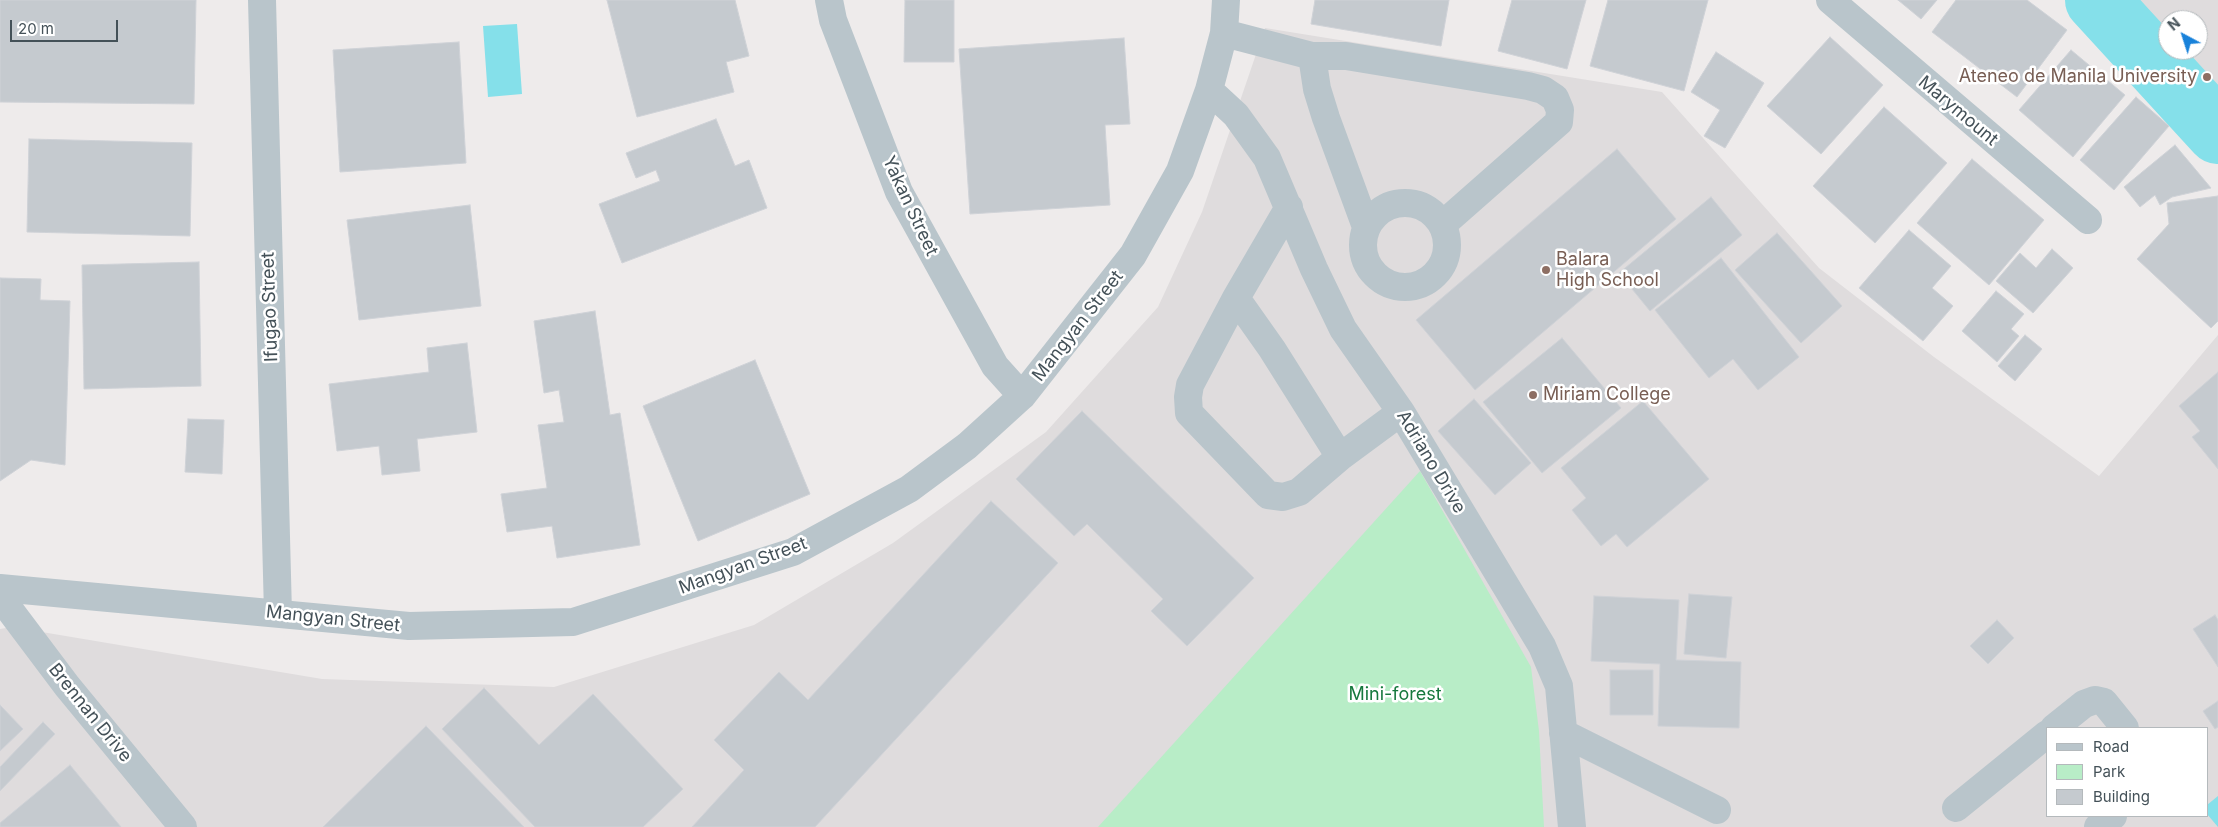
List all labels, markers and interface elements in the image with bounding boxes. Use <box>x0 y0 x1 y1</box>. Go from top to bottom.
scale bar <box>12 10 120 42</box>
north arrow <box>2158 10 2208 60</box>
text: N <box>2164 14 2183 34</box>
text: 20 m <box>18 19 54 38</box>
place label: Ateneo de Manila University <box>1959 66 2197 88</box>
street label: Marymount <box>1914 71 2002 151</box>
marker: Ateneo de Manila University <box>2201 71 2213 83</box>
street label: Yakan Street <box>877 153 943 259</box>
place label: Balara High School <box>1556 249 1659 292</box>
street label: Ifugao Street <box>257 252 283 362</box>
marker: Balara High School <box>1540 264 1552 276</box>
street label: Mangyan Street <box>1028 266 1128 386</box>
place label: Miriam College <box>1543 384 1671 406</box>
marker: Miriam College <box>1527 389 1539 401</box>
street label: Adriano Drive <box>1392 407 1470 517</box>
street label: Mangyan Street <box>676 533 810 599</box>
street label: Mangyan Street <box>265 601 401 637</box>
street label: Brennan Drive <box>44 659 136 767</box>
park label: Mini-forest <box>1348 684 1442 706</box>
legend <box>2046 727 2208 817</box>
text: Road <box>2093 737 2129 756</box>
text: Park <box>2093 762 2125 781</box>
text: Building <box>2093 787 2150 806</box>

